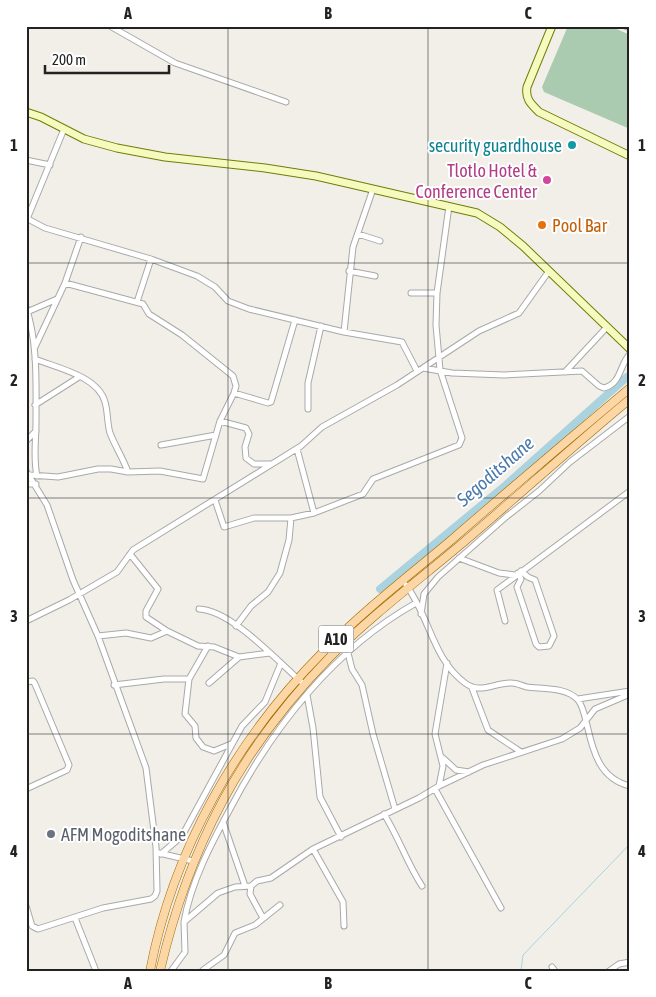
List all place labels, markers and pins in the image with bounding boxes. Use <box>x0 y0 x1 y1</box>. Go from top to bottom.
place label: security guardhouse <box>429 135 562 156</box>
marker: security guardhouse <box>566 139 578 151</box>
place label: Tlotlo Hotel & Conference Center <box>416 160 538 202</box>
marker: Tlotlo Hotel & Conference Center <box>541 174 553 186</box>
place label: Pool Bar <box>552 215 608 236</box>
marker: Pool Bar <box>536 219 548 231</box>
place label: AFM Mogoditshane <box>61 824 186 845</box>
marker: AFM Mogoditshane <box>45 828 57 840</box>

